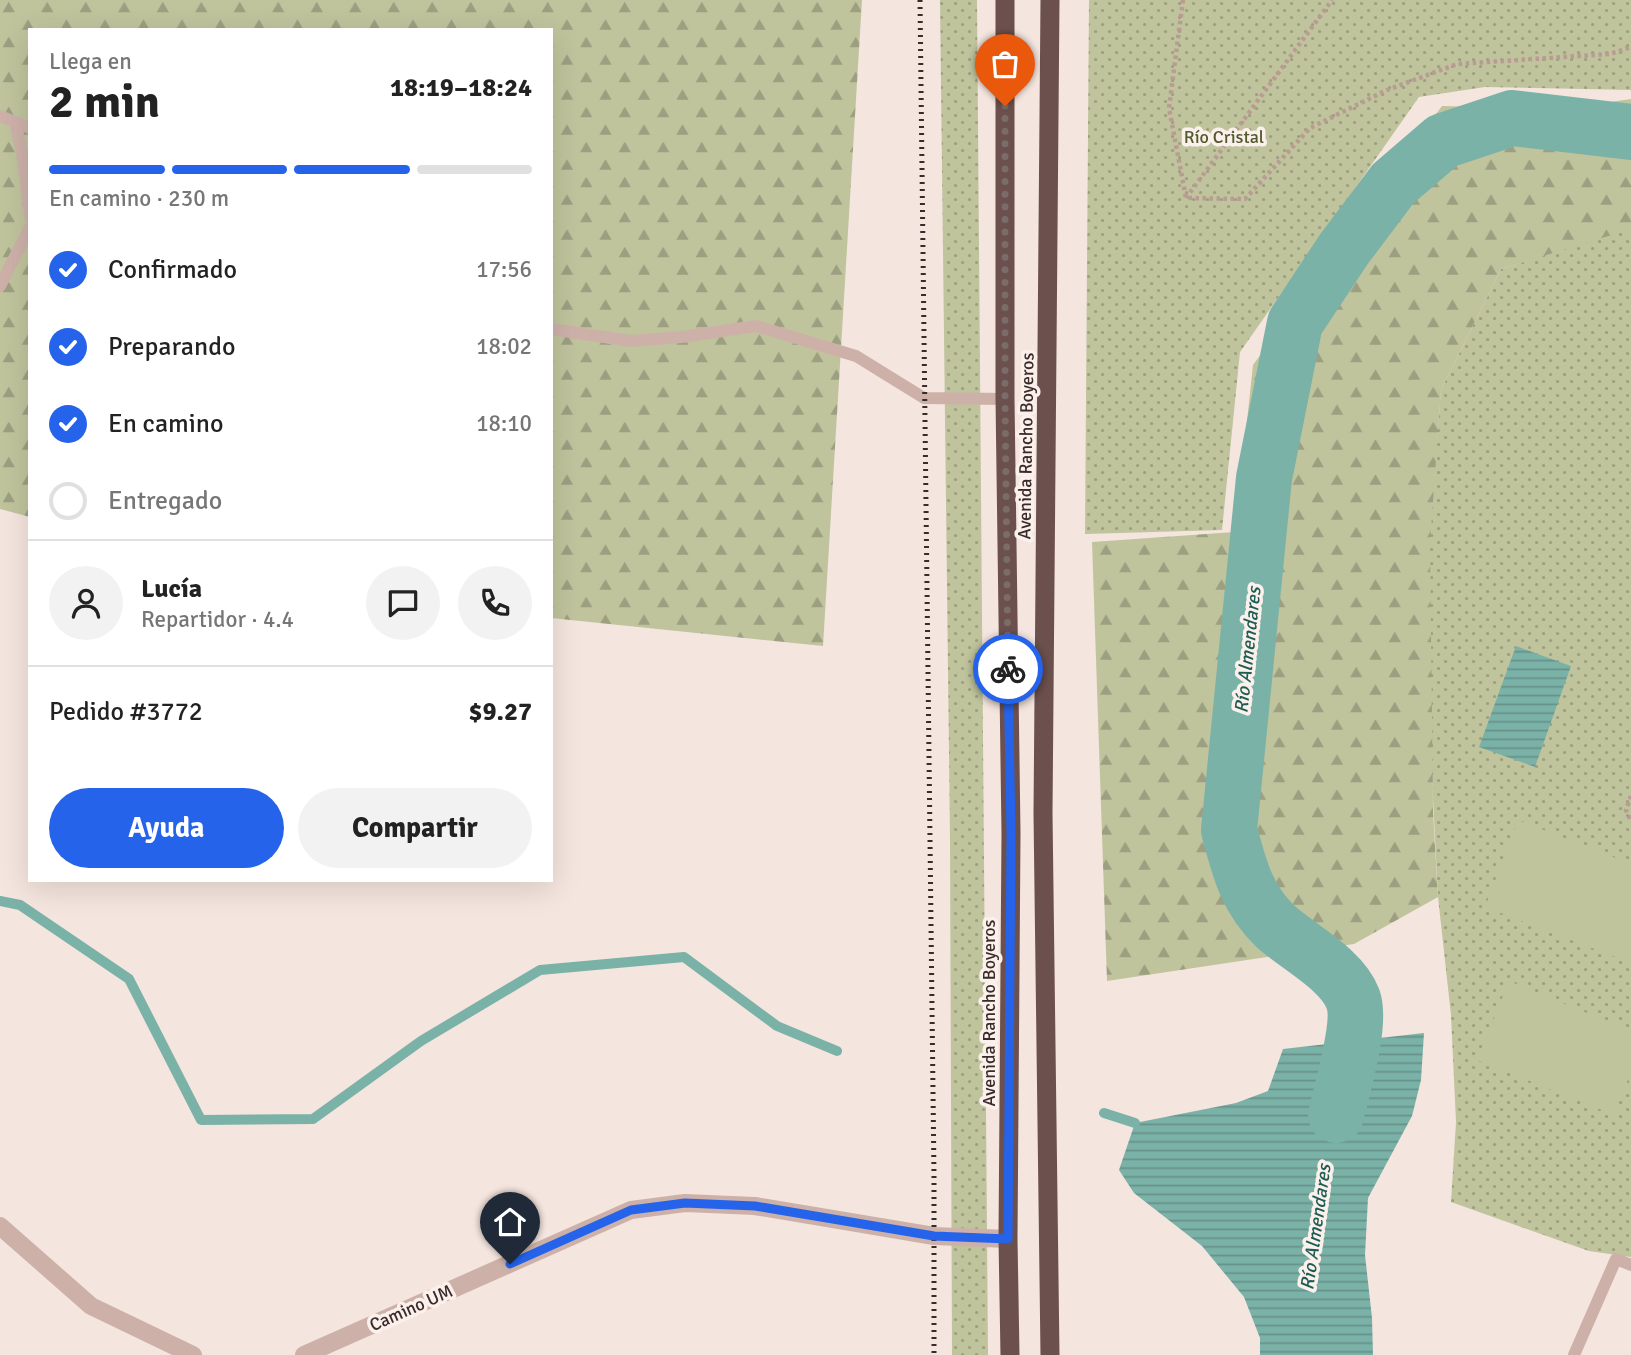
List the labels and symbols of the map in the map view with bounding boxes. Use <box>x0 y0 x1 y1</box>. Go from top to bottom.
pin <box>975 34 1035 106</box>
park label: Río Cristal <box>1184 126 1264 148</box>
street label: Avenida Rancho Boyeros <box>1013 352 1039 540</box>
water label: Río Almendares <box>1229 584 1267 714</box>
courier <box>973 634 1043 704</box>
street label: Avenida Rancho Boyeros <box>978 919 1000 1106</box>
water label: Río Almendares <box>1295 1161 1337 1292</box>
pin <box>480 1192 540 1264</box>
street label: Camino UM <box>366 1280 456 1336</box>

